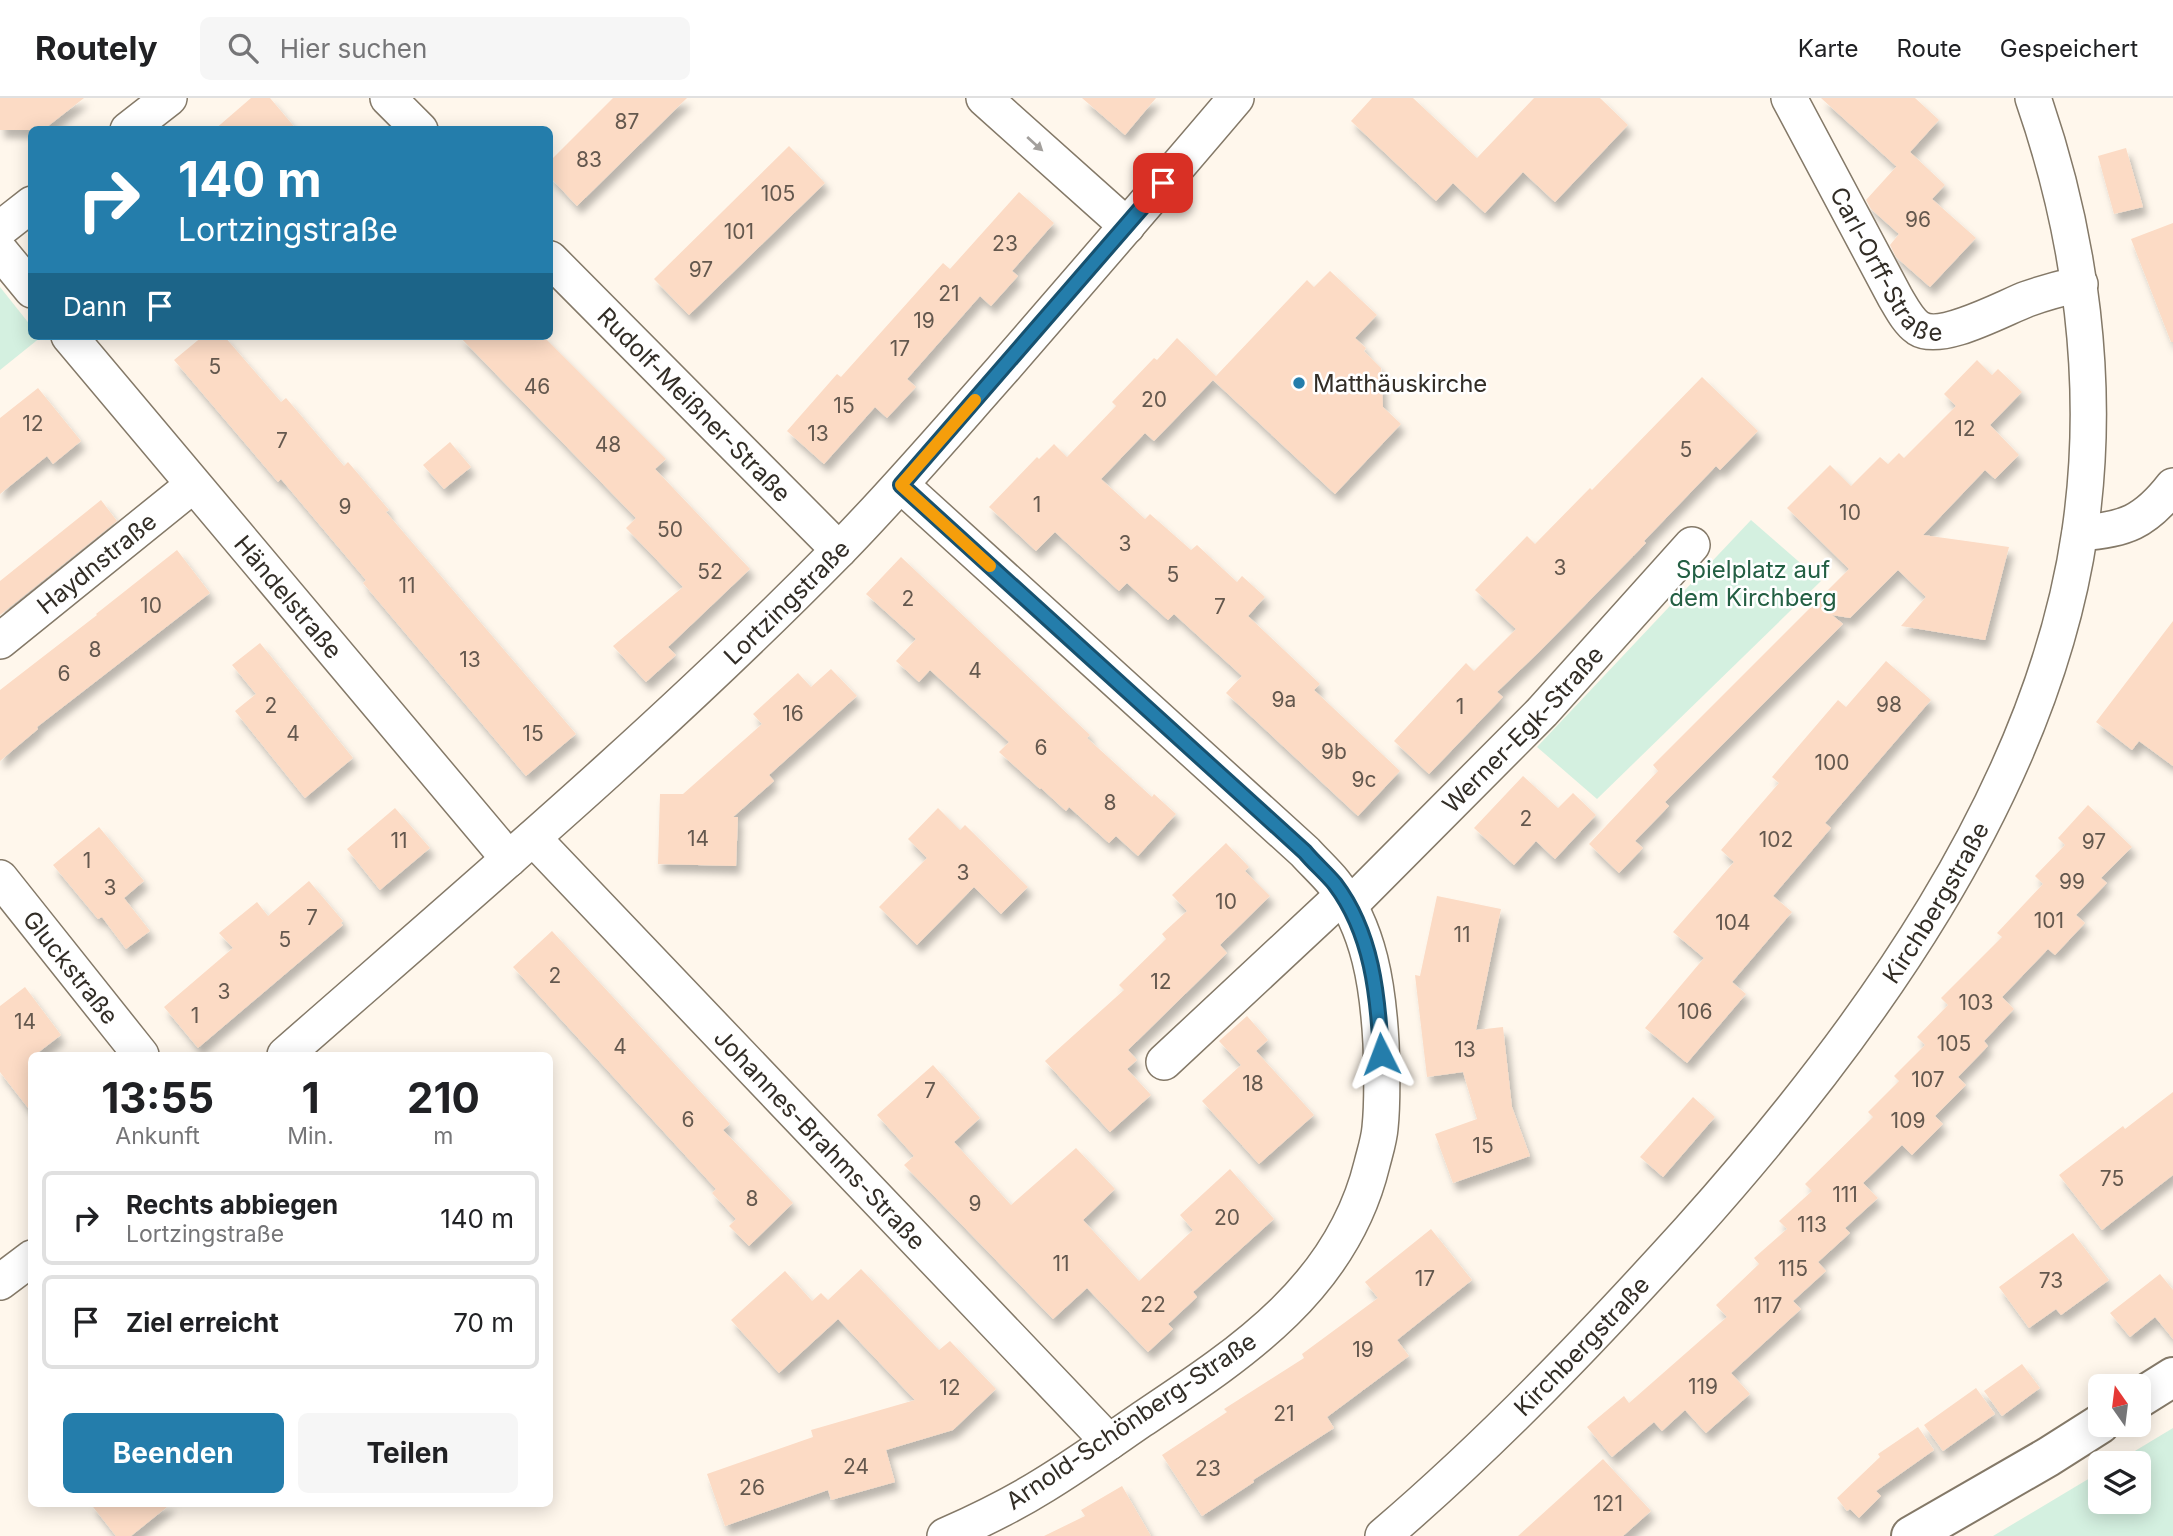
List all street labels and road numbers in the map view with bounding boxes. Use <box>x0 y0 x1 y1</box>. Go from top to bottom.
street label: Carl-Orff-Straße <box>1824 182 1943 346</box>
street label: Rudolf-Meißner-Straße <box>592 301 797 508</box>
street label: Haydnstraße <box>31 506 162 620</box>
street label: Händelstraße <box>229 529 349 664</box>
street label: Lortzingstraße <box>717 534 855 670</box>
street label: Werner-Egk-Straße <box>1436 640 1609 818</box>
street label: Kirchbergstraße <box>1876 817 1995 988</box>
street label: Gluckstraße <box>17 905 125 1030</box>
street label: Johannes-Brahms-Straße <box>708 1023 932 1255</box>
street label: Kirchbergstraße <box>1508 1270 1655 1422</box>
street label: Arnold-Schönberg-Straße <box>1000 1326 1262 1516</box>

